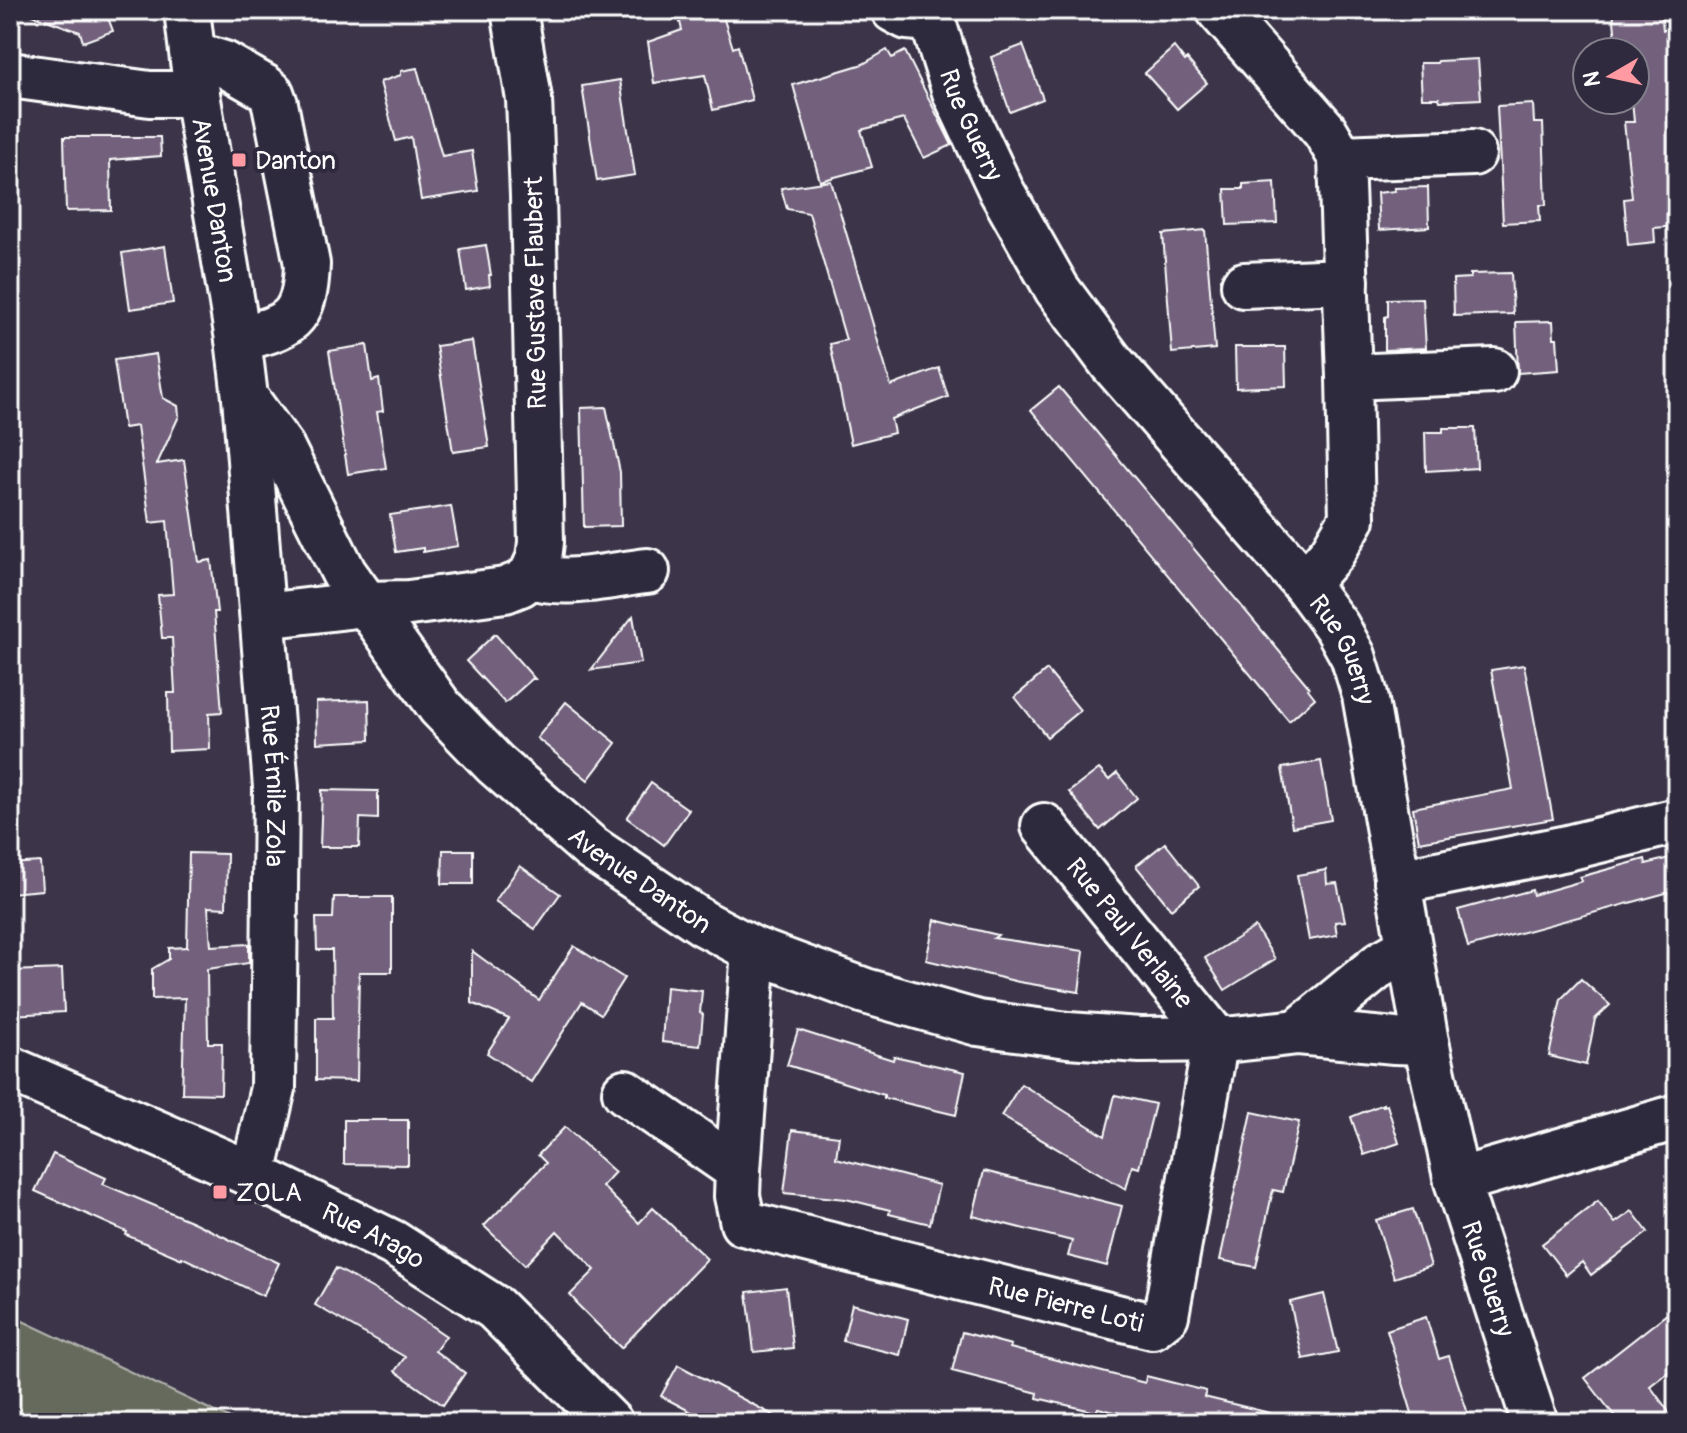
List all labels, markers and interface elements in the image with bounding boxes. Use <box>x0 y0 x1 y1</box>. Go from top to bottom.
north arrow <box>1571 36 1651 116</box>
street label: Rue Guerry <box>932 65 1009 186</box>
text: N <box>1577 69 1607 89</box>
street label: Avenue Danton <box>184 115 243 285</box>
place label: Danton <box>255 145 336 177</box>
marker: Danton <box>230 151 248 169</box>
street label: Rue Gustave Flaubert <box>518 176 554 410</box>
street label: Rue Guerry <box>1302 589 1381 707</box>
street label: Rue Émile Zola <box>253 704 291 867</box>
street label: Avenue Danton <box>561 820 717 941</box>
street label: Rue Paul Verlaine <box>1059 852 1200 1015</box>
place label: ZOLA <box>236 1177 302 1209</box>
marker: ZOLA <box>211 1183 229 1201</box>
street label: Rue Arago <box>317 1196 431 1276</box>
street label: Rue Guerry <box>1454 1217 1521 1341</box>
street label: Rue Pierre Loti <box>985 1270 1147 1340</box>

